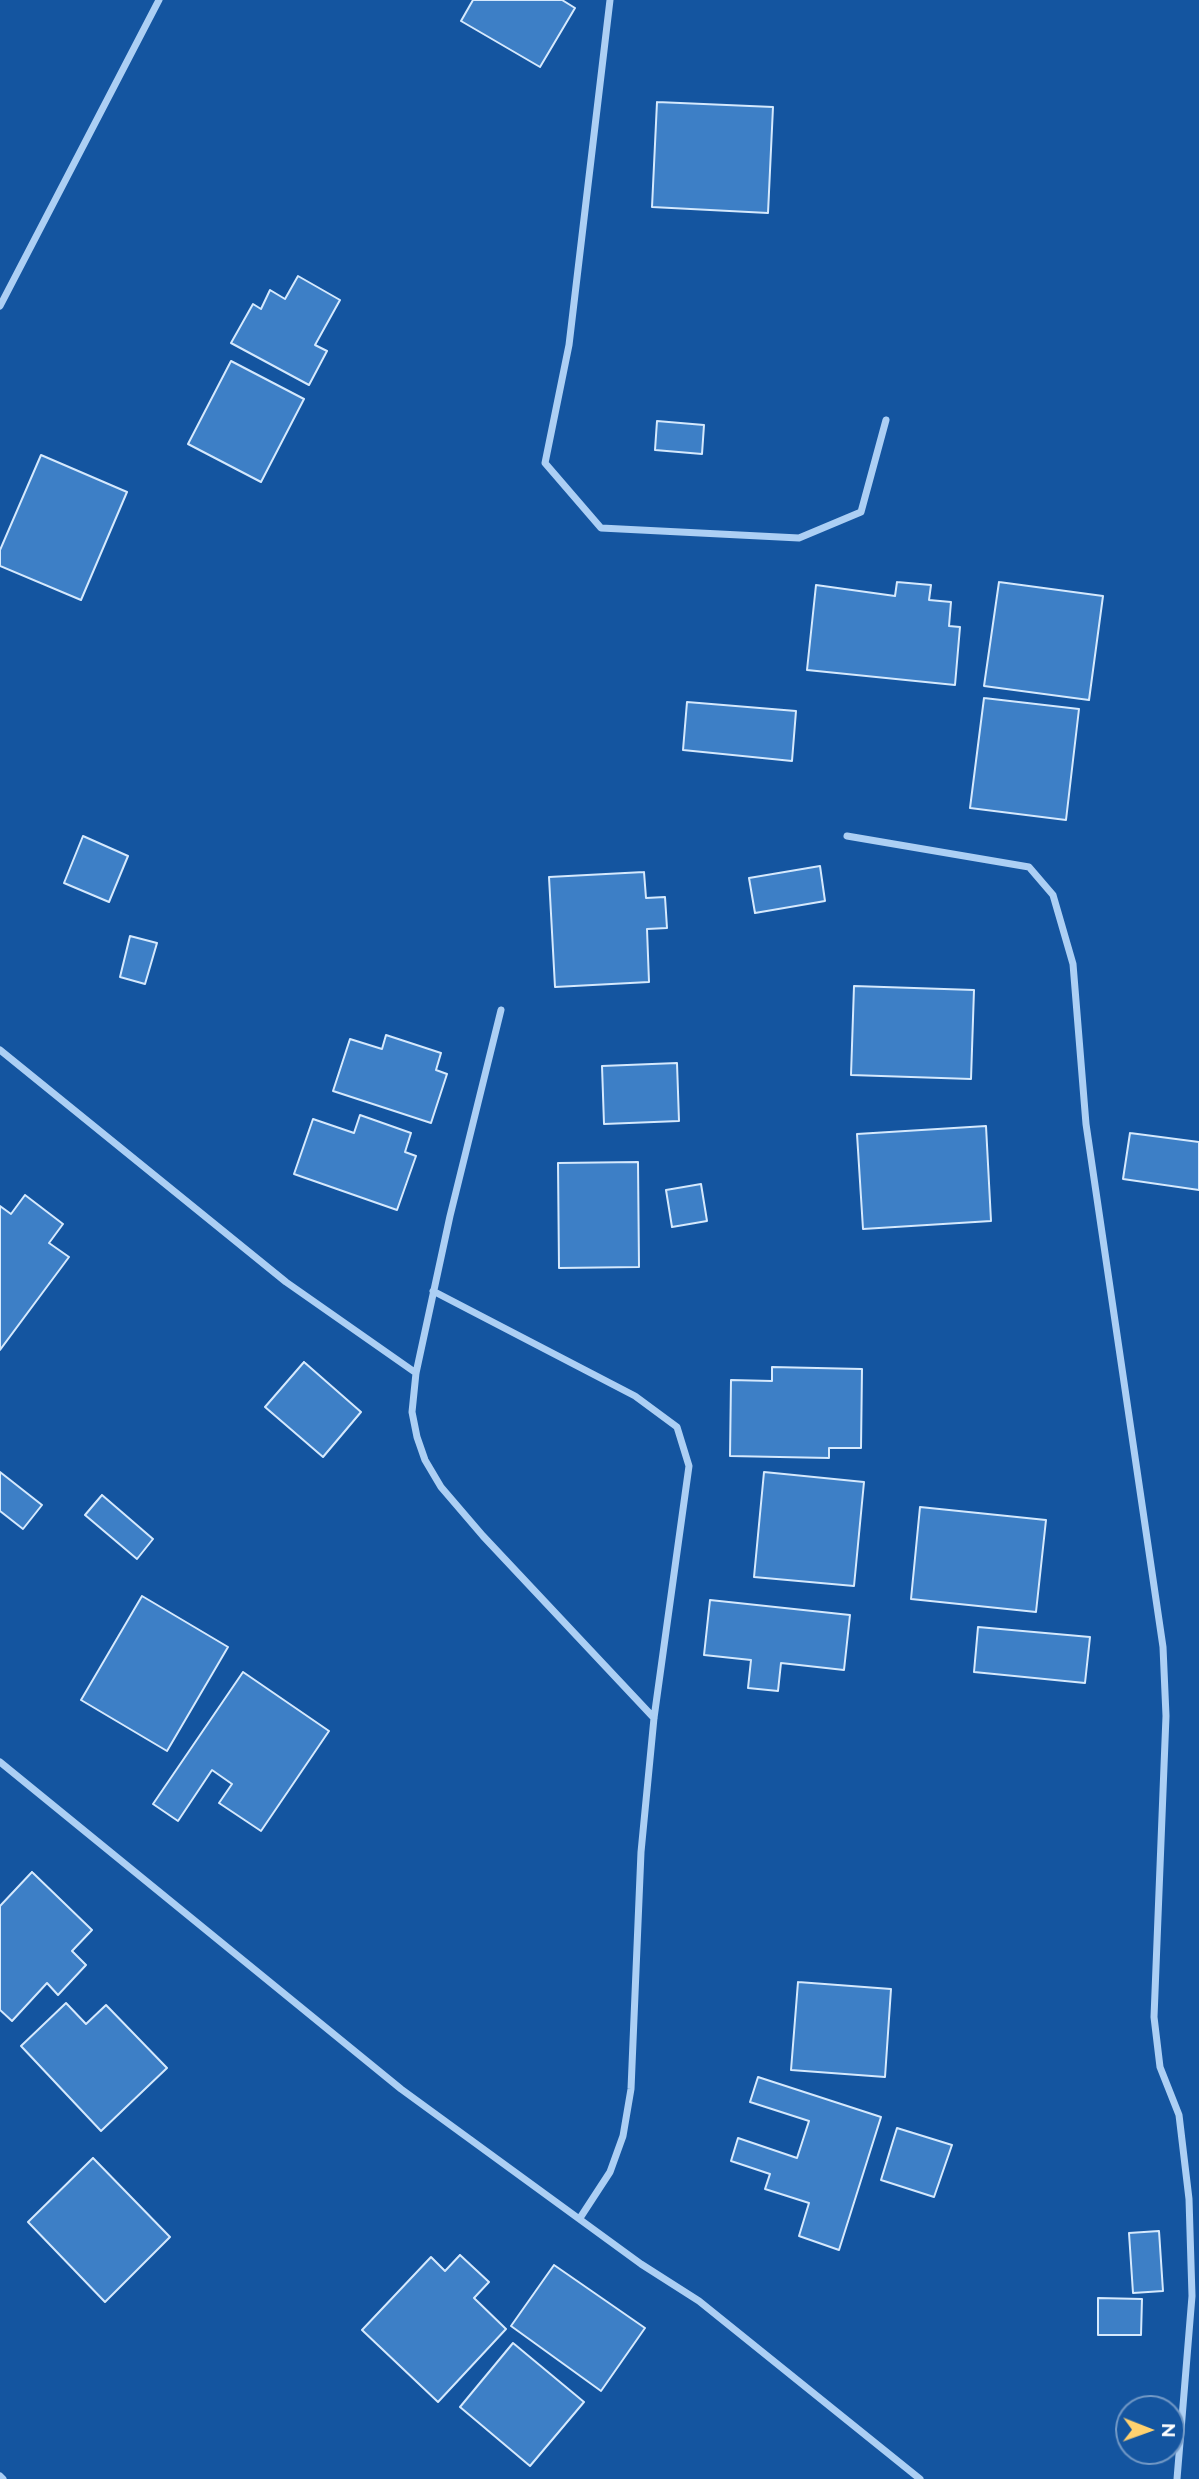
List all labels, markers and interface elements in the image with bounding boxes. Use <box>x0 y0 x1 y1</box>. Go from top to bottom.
north arrow <box>1115 2395 1185 2465</box>
text: N <box>1158 2423 1180 2438</box>

